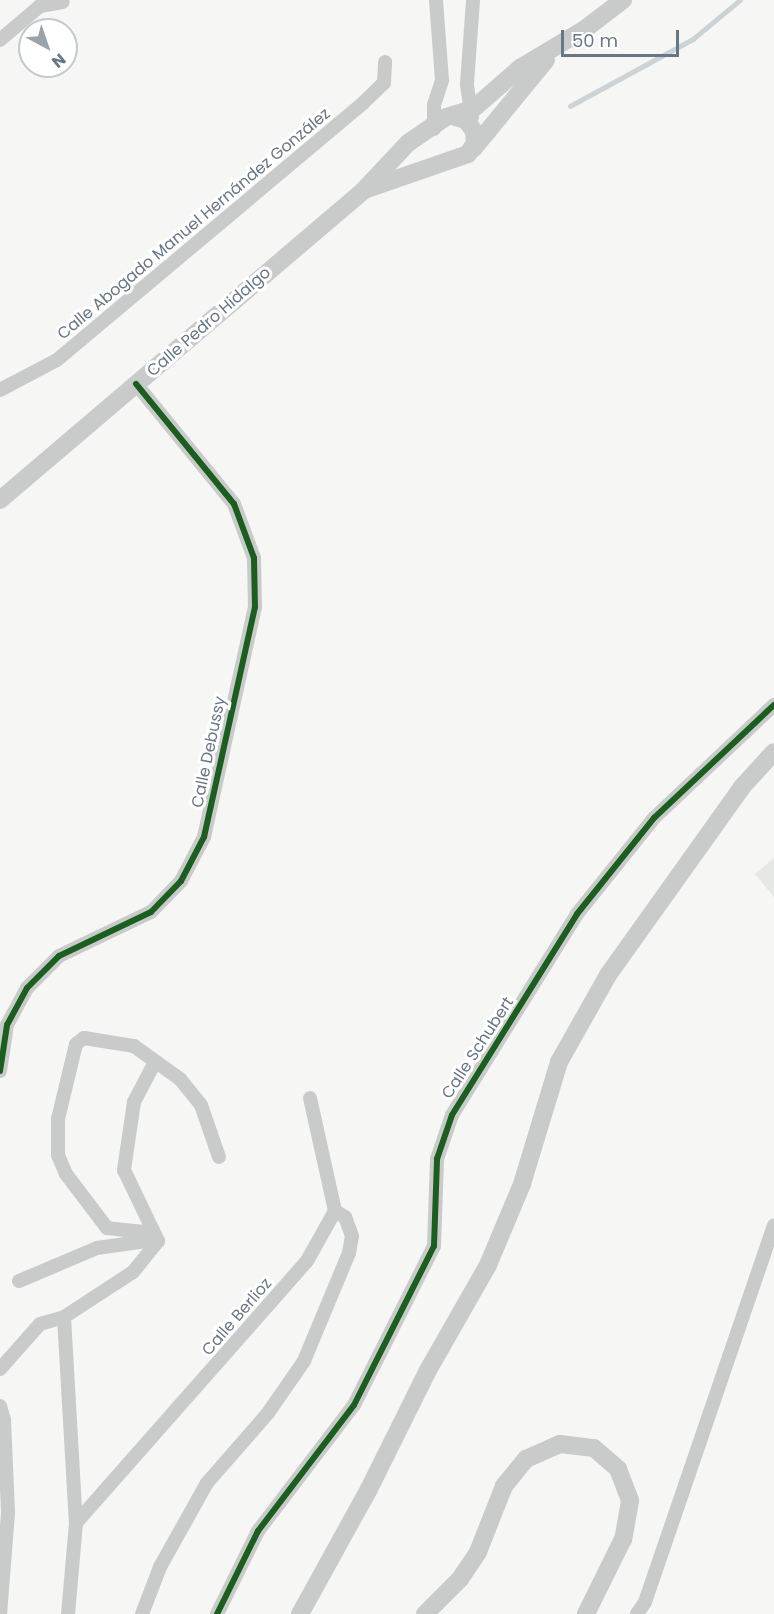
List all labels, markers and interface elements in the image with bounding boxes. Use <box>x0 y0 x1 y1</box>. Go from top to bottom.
north arrow <box>18 18 78 78</box>
scale bar <box>564 18 682 56</box>
text: 50 m <box>572 28 618 53</box>
text: N <box>47 48 71 73</box>
street label: Calle Abogado Manuel Hernández González <box>54 104 334 344</box>
street label: Calle Pedro Hidalgo <box>143 263 275 381</box>
street label: Calle Debussy <box>188 695 230 809</box>
street label: Calle Schubert <box>438 994 518 1102</box>
street label: Calle Berlioz <box>198 1274 276 1360</box>

